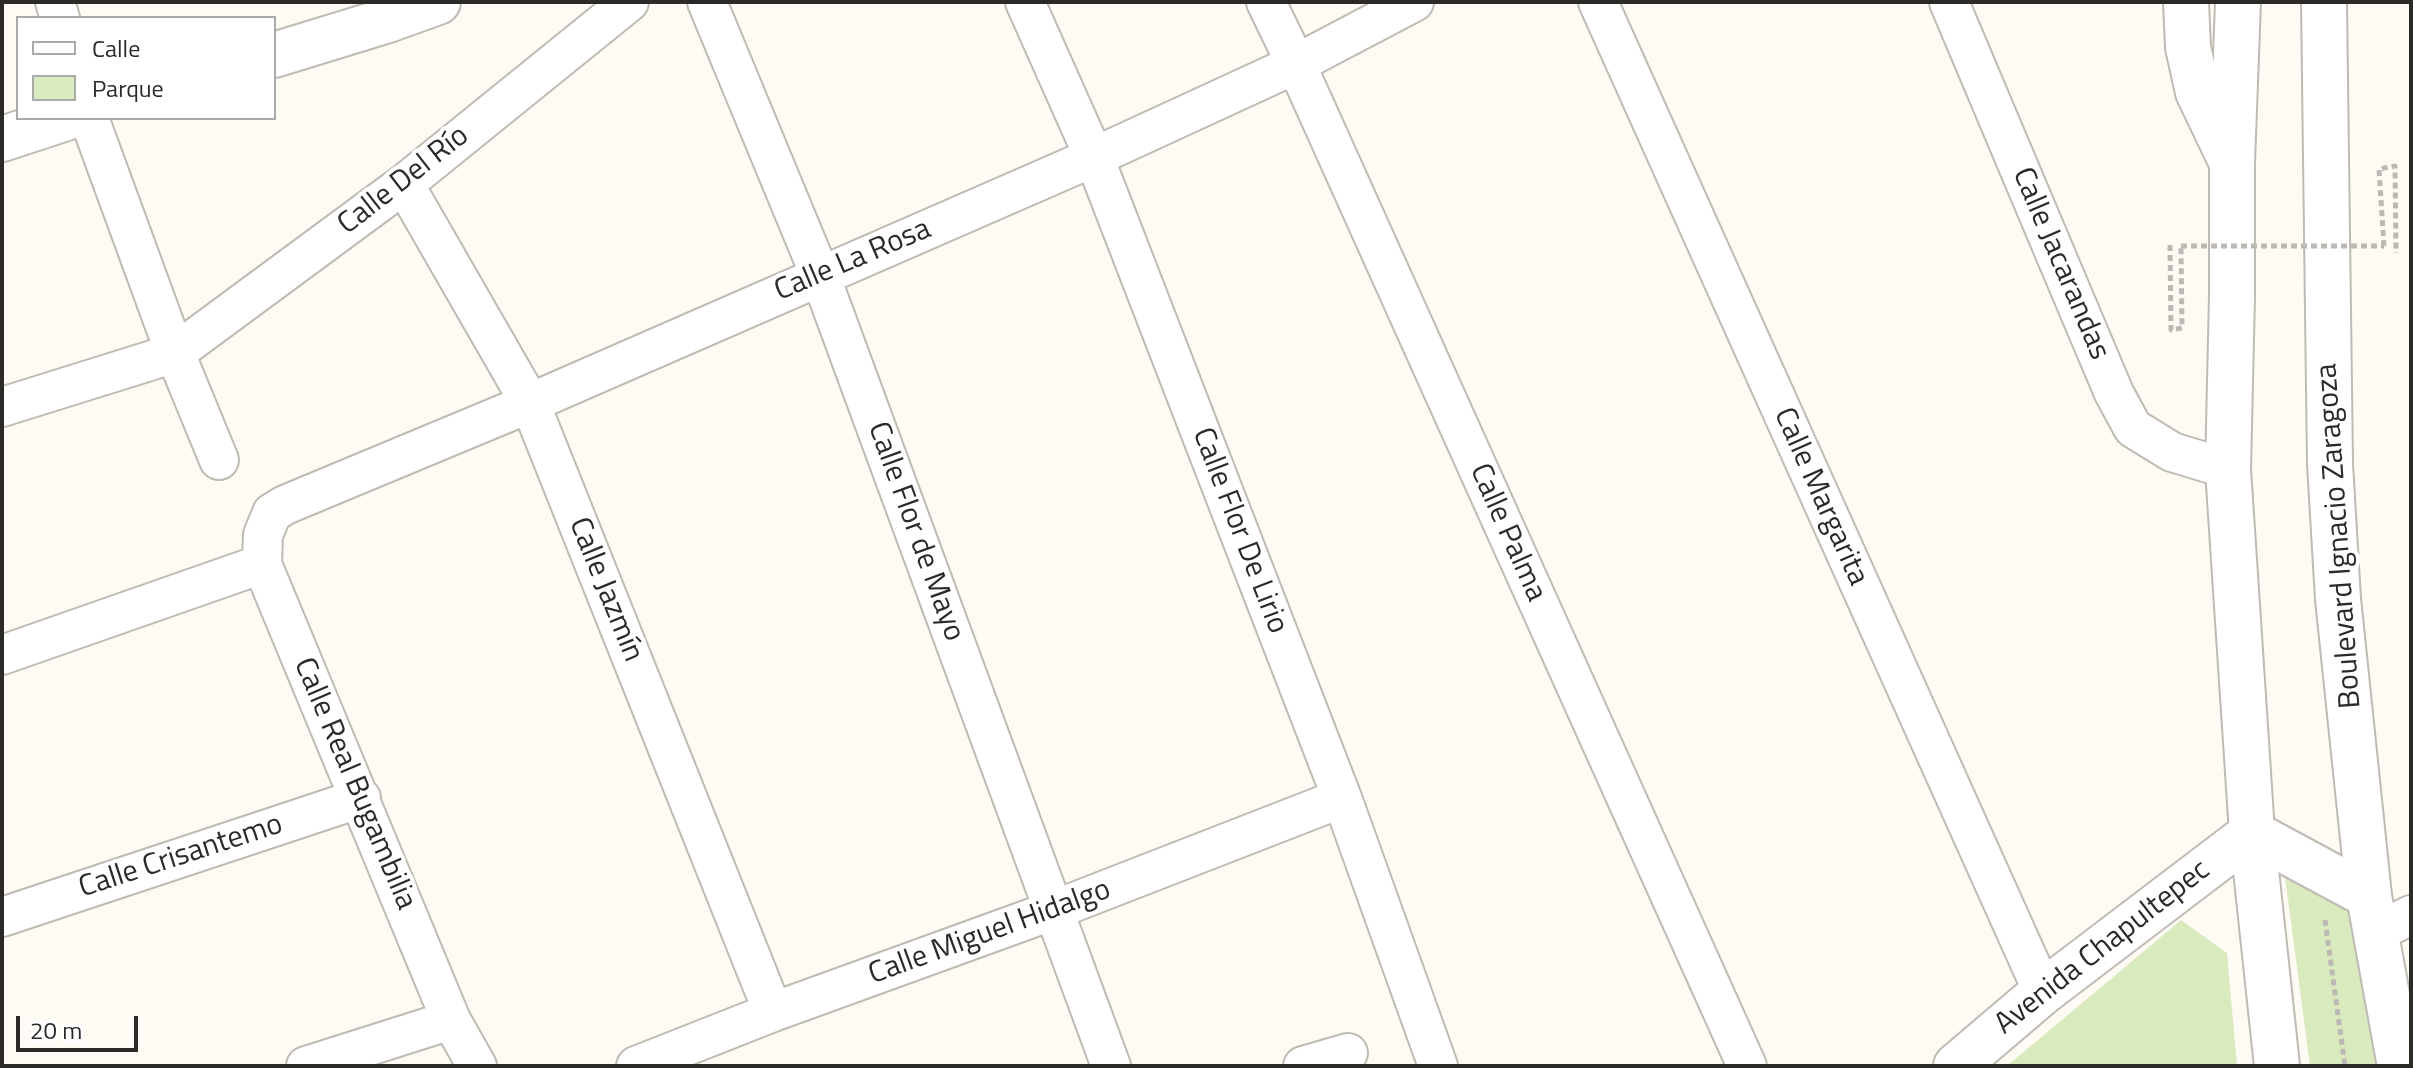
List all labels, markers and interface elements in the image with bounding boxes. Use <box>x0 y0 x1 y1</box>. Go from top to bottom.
legend <box>16 16 276 120</box>
text: Calle <box>92 30 140 66</box>
text: Parque <box>92 70 164 106</box>
street label: Calle Del Río <box>332 119 476 243</box>
street label: Calle Jacarandas <box>2003 163 2117 365</box>
street label: Calle La Rosa <box>770 212 936 310</box>
street label: Boulevard Ignacio Zaragoza <box>2310 362 2370 710</box>
street label: Calle Margarita <box>1765 403 1875 591</box>
street label: Calle Flor de Mayo <box>859 418 971 646</box>
street label: Calle Flor De Lirio <box>1183 423 1295 639</box>
street label: Calle Palma <box>1461 459 1553 607</box>
street label: Calle Jazmín <box>560 513 650 667</box>
street label: Calle Real Bugambilia <box>285 653 423 915</box>
street label: Calle Crisantemo <box>75 807 287 907</box>
street label: Avenida Chapultepec <box>1988 853 2218 1043</box>
street label: Calle Miguel Hidalgo <box>864 873 1116 993</box>
scale bar <box>20 1000 142 1050</box>
text: 20 m <box>30 1012 82 1048</box>

